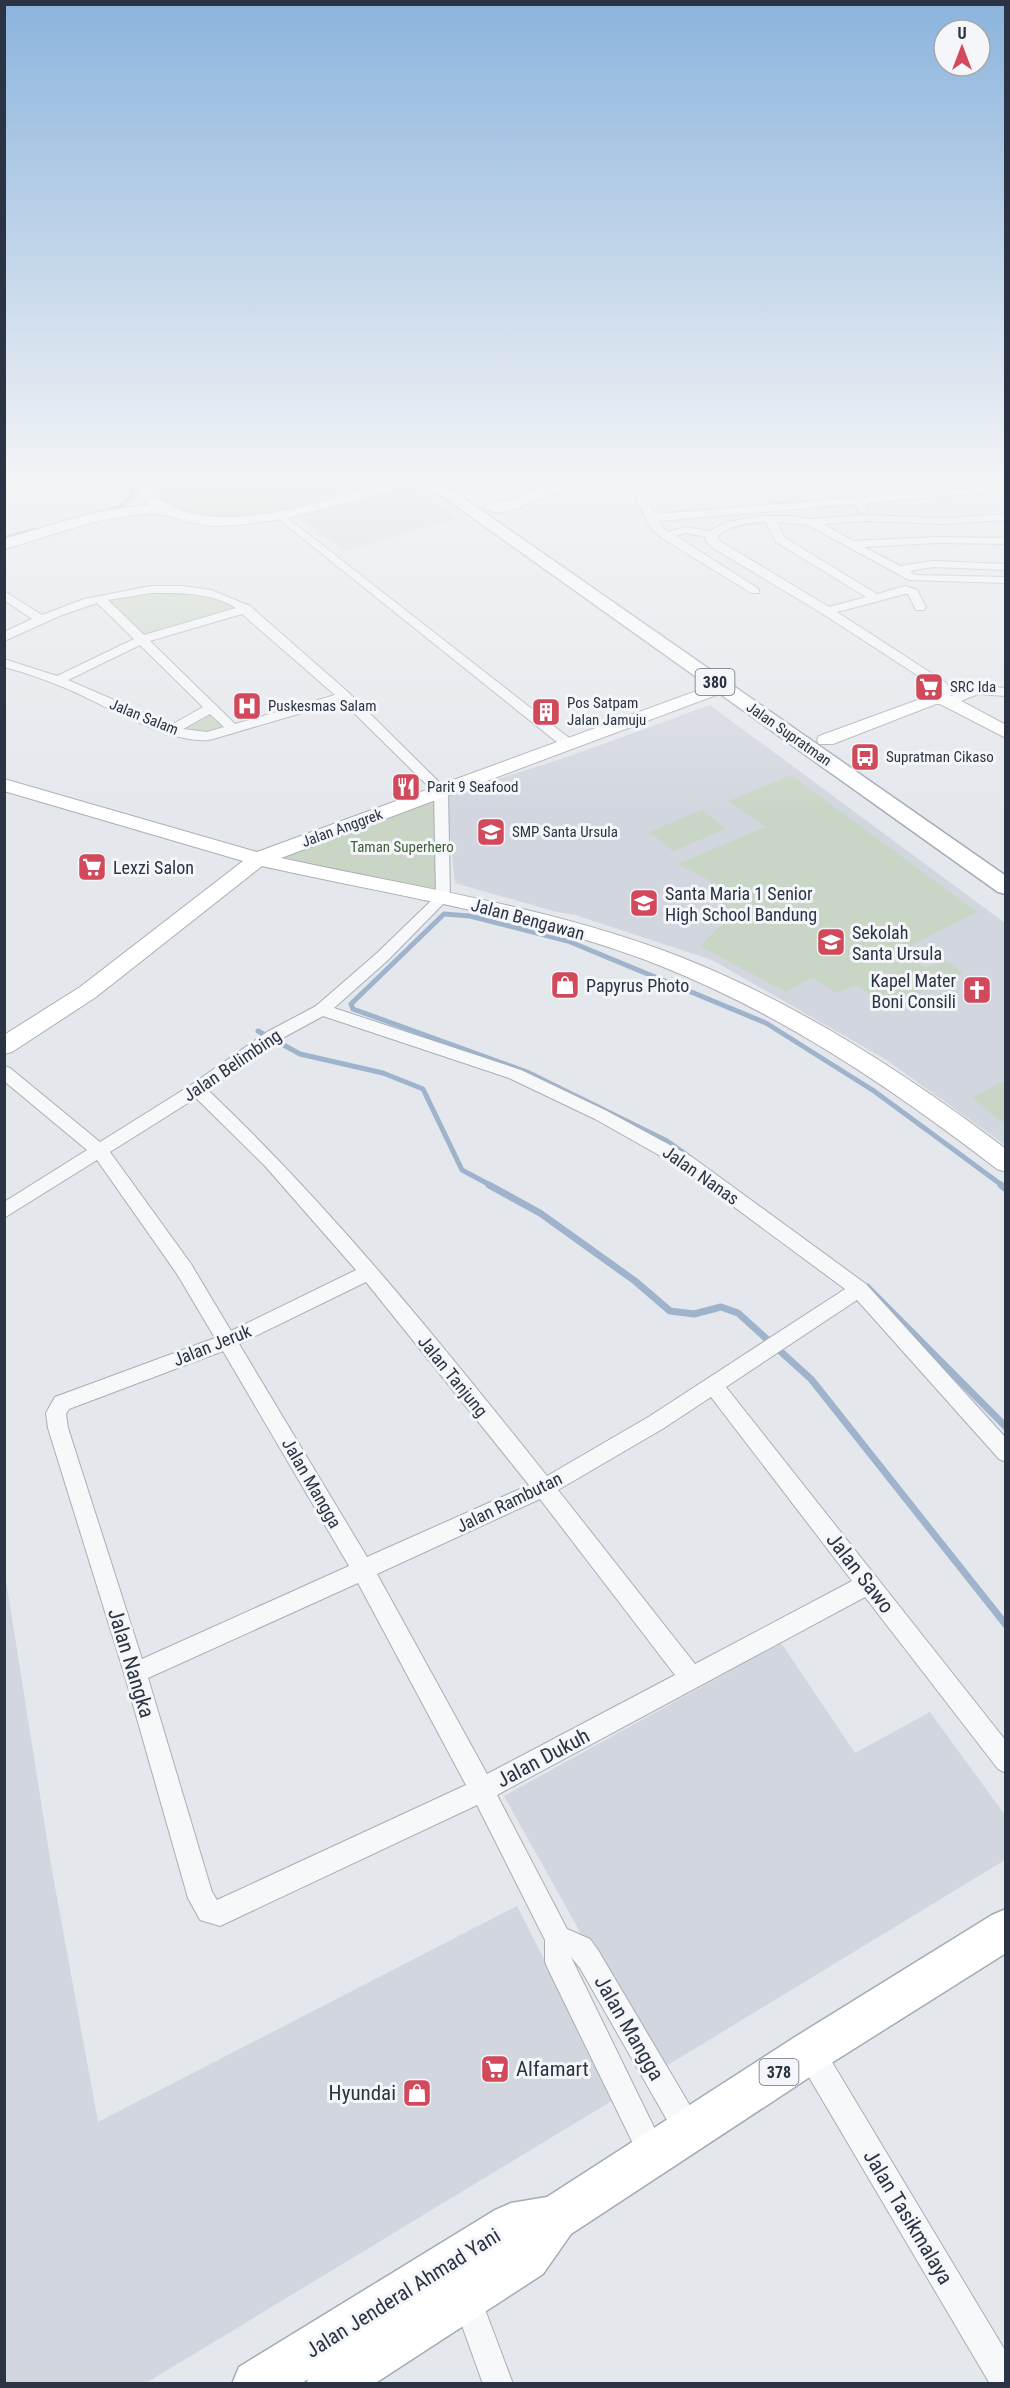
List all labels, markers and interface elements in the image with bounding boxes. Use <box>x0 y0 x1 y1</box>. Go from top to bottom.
north arrow <box>932 18 992 78</box>
text: U <box>957 24 967 43</box>
road number: 380 <box>696 669 734 695</box>
supermarket icon: SRC Ida <box>913 671 945 703</box>
place label: SRC Ida <box>950 678 996 696</box>
hospital icon: Puskesmas Salam <box>231 690 263 722</box>
place label: Pos Satpam Jalan Jamuju <box>567 694 646 729</box>
street label: Jalan Salam <box>107 695 181 739</box>
building icon: Pos Satpam Jalan Jamuju <box>530 696 562 728</box>
place label: Puskesmas Salam <box>268 697 377 715</box>
street label: Jalan Supratman <box>743 698 835 770</box>
bus stop icon: Supratman Cikaso <box>849 741 881 773</box>
place label: Supratman Cikaso <box>886 748 994 766</box>
restaurant icon: Parit 9 Seafood <box>390 771 422 803</box>
place label: Parit 9 Seafood <box>427 778 518 796</box>
street label: Jalan Anggrek <box>299 805 385 851</box>
school or university icon: SMP Santa Ursula <box>475 816 507 848</box>
place label: SMP Santa Ursula <box>512 823 618 841</box>
park label: Taman Superhero <box>350 838 454 856</box>
supermarket icon: Lexzi Salon <box>76 851 108 883</box>
place label: Lexzi Salon <box>113 857 194 878</box>
place label: Santa Maria 1 Senior High School Bandung <box>665 883 817 925</box>
school or university icon: Santa Maria 1 Senior High School Bandung <box>628 887 660 919</box>
street label: Jalan Bengawan <box>469 894 587 944</box>
place label: Sekolah Santa Ursula <box>852 922 942 964</box>
school or university icon: Sekolah Santa Ursula <box>815 926 847 958</box>
shop icon: Papyrus Photo <box>549 969 581 1001</box>
place label: Kapel Mater Boni Consili <box>871 970 957 1012</box>
church icon: Kapel Mater Boni Consili <box>961 974 993 1006</box>
place label: Papyrus Photo <box>586 975 689 996</box>
street label: Jalan Belimbing <box>179 1025 285 1105</box>
street label: Jalan Nanas <box>659 1141 743 1209</box>
street label: Jalan Jeruk <box>170 1320 254 1370</box>
street label: Jalan Tanjung <box>414 1331 492 1421</box>
street label: Jalan Mangga <box>278 1434 346 1532</box>
street label: Jalan Rambutan <box>453 1467 565 1537</box>
street label: Jalan Sawo <box>821 1528 899 1618</box>
street label: Jalan Nangka <box>103 1605 159 1721</box>
street label: Jalan Dukuh <box>492 1723 594 1793</box>
street label: Jalan Mangga <box>589 1971 669 2085</box>
supermarket icon: Alfamart <box>479 2053 511 2085</box>
place label: Alfamart <box>516 2057 589 2081</box>
road number: 378 <box>760 2059 798 2085</box>
shop icon: Hyundai <box>401 2077 433 2109</box>
place label: Hyundai <box>329 2081 396 2105</box>
street label: Jalan Tasikmalaya <box>858 2145 958 2289</box>
street label: Jalan Jenderal Ahmad Yani <box>301 2223 505 2363</box>

